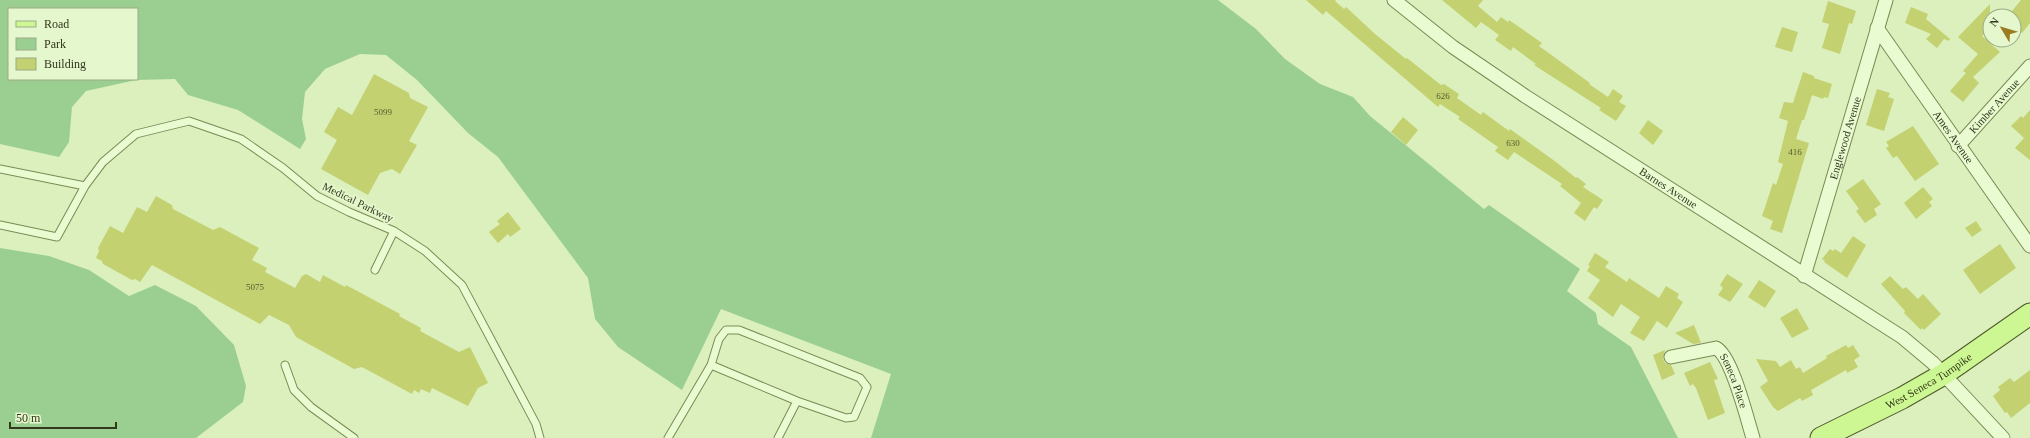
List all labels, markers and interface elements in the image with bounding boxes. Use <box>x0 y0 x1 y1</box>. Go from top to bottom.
legend <box>8 8 138 80</box>
north arrow <box>1982 8 2022 48</box>
text: N <box>1987 15 2001 29</box>
text: Road <box>44 17 69 31</box>
text: Park <box>44 37 66 51</box>
text: Building <box>44 57 86 71</box>
street label: Kimber Avenue <box>1967 76 2022 136</box>
house number: 626 <box>1436 91 1450 101</box>
street label: Englewood Avenue <box>1827 95 1863 181</box>
house number: 5099 <box>374 107 393 117</box>
street label: Ames Avenue <box>1931 108 1976 165</box>
house number: 630 <box>1506 138 1520 148</box>
house number: 416 <box>1788 147 1802 157</box>
street label: Barnes Avenue <box>1638 165 1700 211</box>
street label: Medical Parkway <box>321 180 396 225</box>
house number: 5075 <box>246 282 265 292</box>
street label: West Seneca Turnpike <box>1884 350 1974 411</box>
street label: Seneca Place <box>1718 351 1750 410</box>
scale bar <box>10 404 116 430</box>
text: 50 m <box>16 411 41 425</box>

